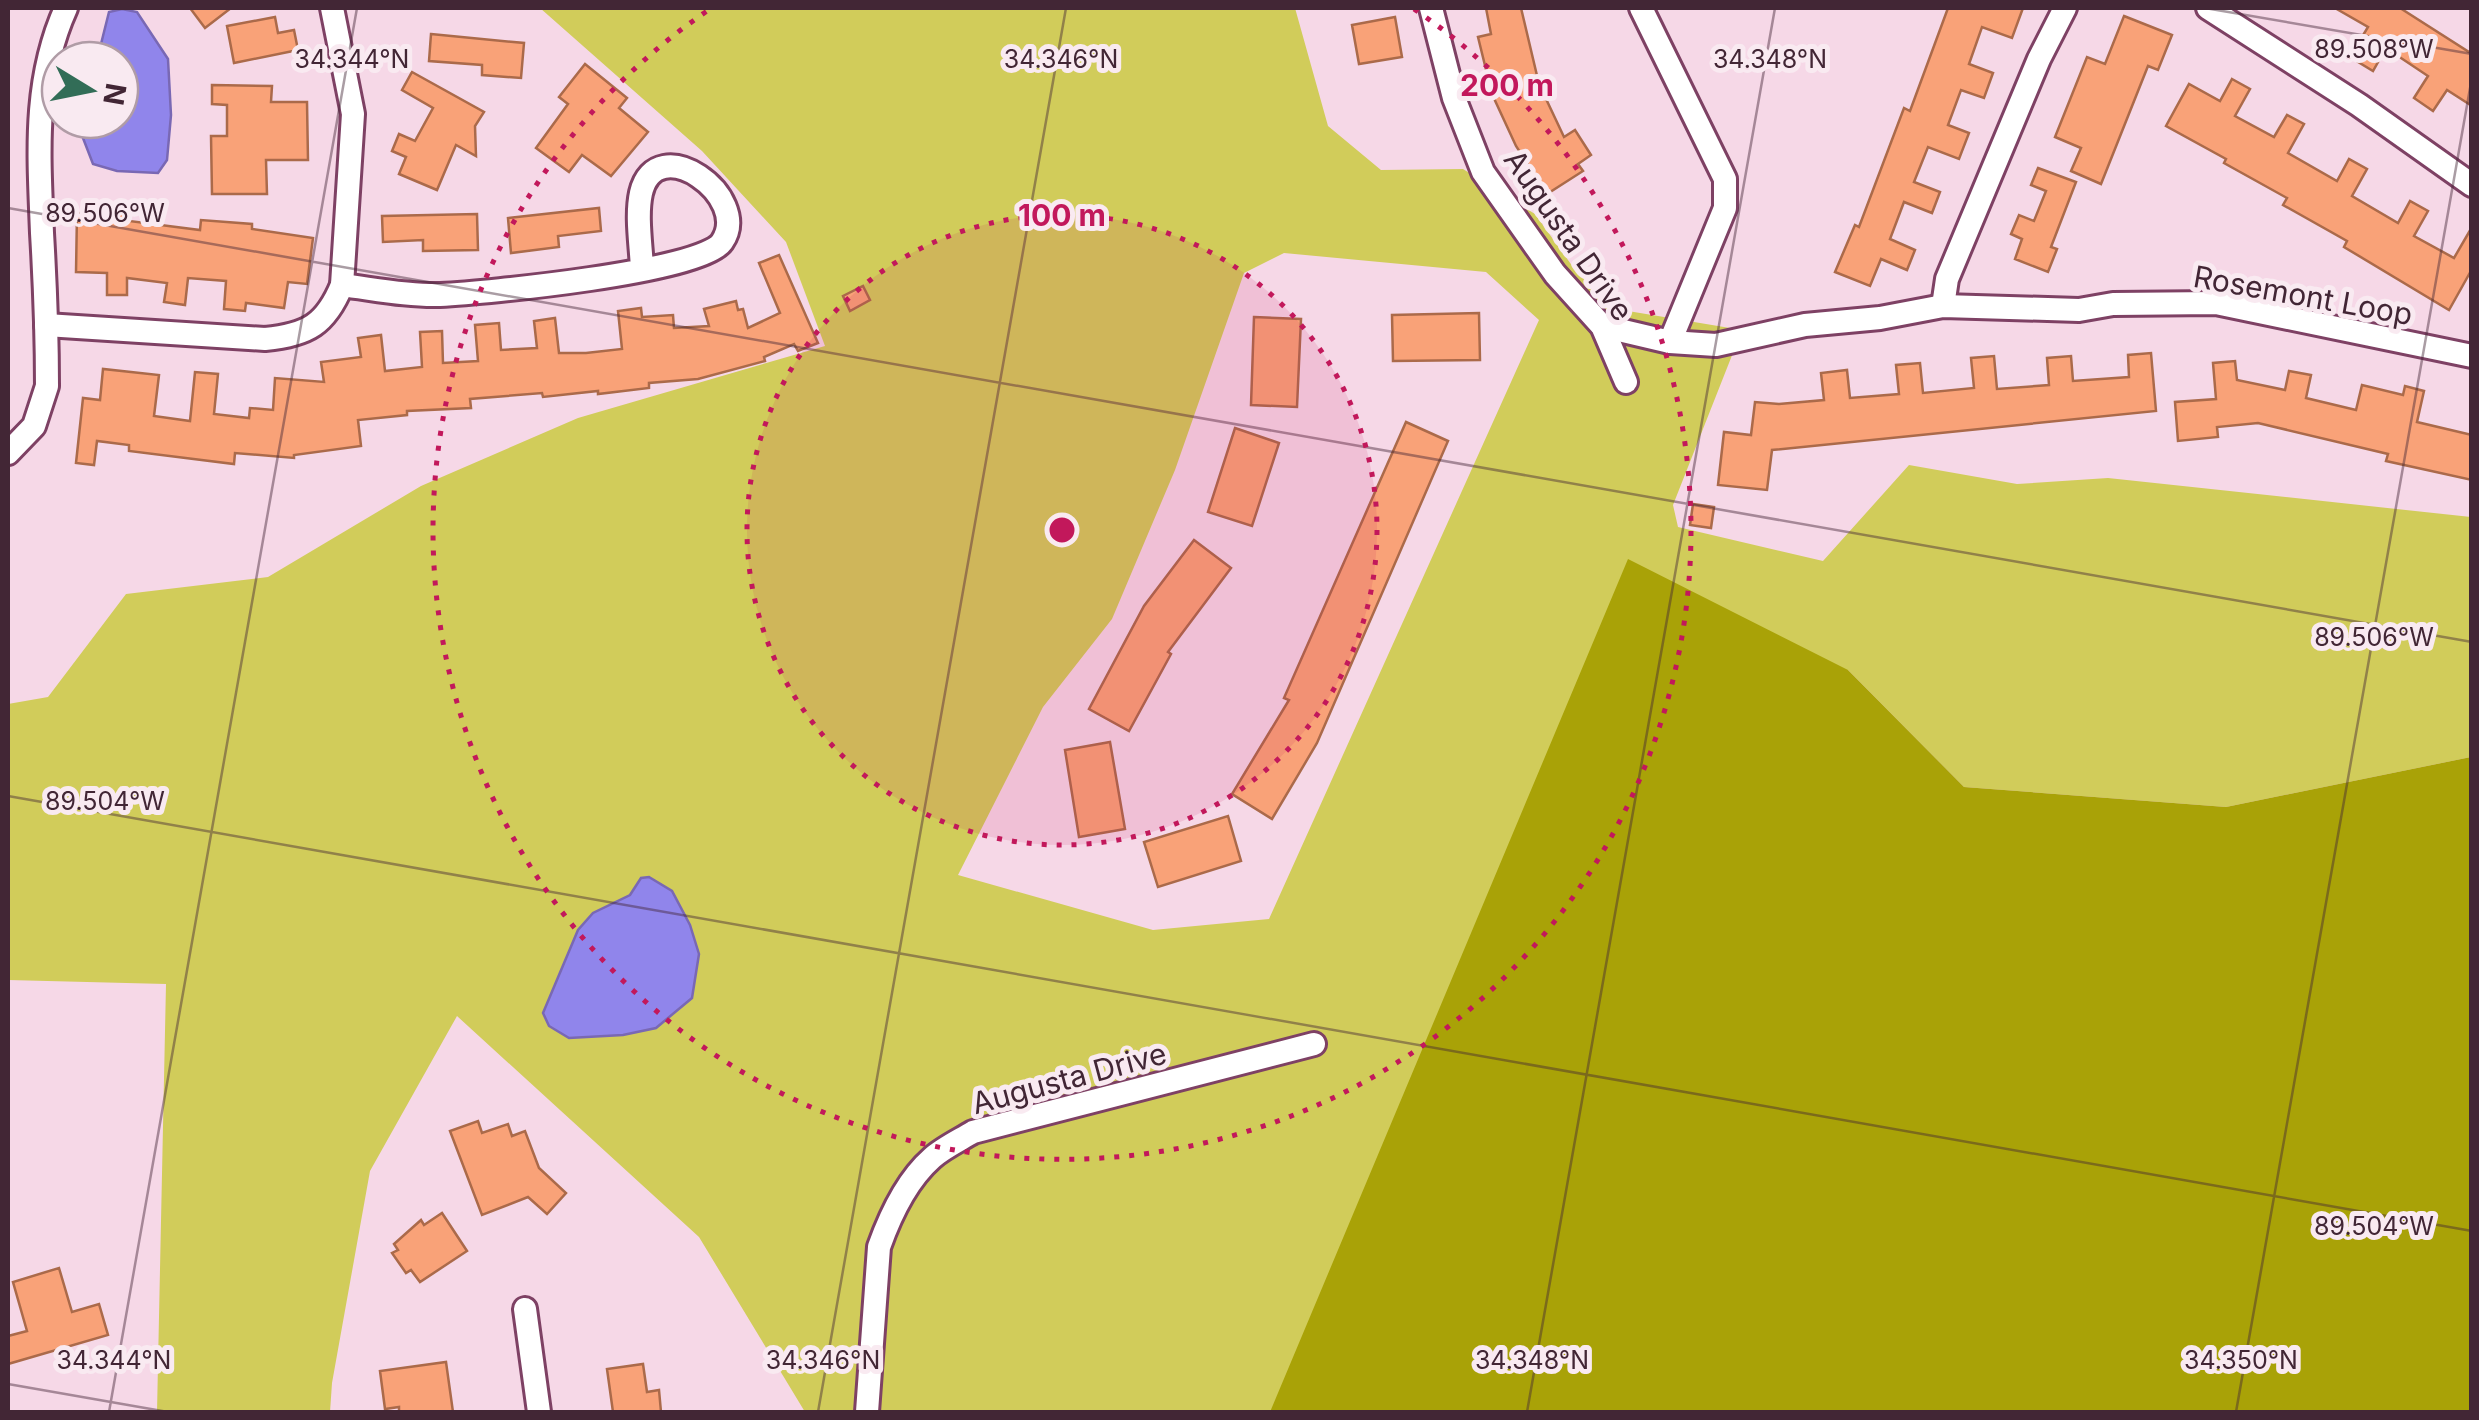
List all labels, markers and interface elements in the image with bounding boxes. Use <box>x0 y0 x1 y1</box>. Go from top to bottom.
text: 89.508°W <box>2314 34 2434 64</box>
north arrow <box>40 40 140 140</box>
text: 34.344°N <box>295 44 409 74</box>
text: 34.346°N <box>1004 44 1118 74</box>
text: 34.348°N <box>1713 44 1827 74</box>
text: 200 m <box>1460 67 1554 103</box>
text: N <box>96 81 133 108</box>
street label: Augusta Drive <box>1497 143 1641 327</box>
text: 100 m <box>1018 197 1106 233</box>
text: 89.506°W <box>45 198 165 228</box>
street label: Rosemont Loop <box>2191 258 2415 332</box>
centre of rings <box>1044 512 1080 548</box>
text: 89.506°W <box>2314 622 2434 652</box>
text: 89.504°W <box>45 786 165 816</box>
street label: Augusta Drive <box>968 1035 1170 1121</box>
text: 89.504°W <box>2314 1211 2434 1241</box>
text: 34.344°N <box>57 1345 171 1375</box>
text: 34.346°N <box>766 1345 880 1375</box>
text: 34.348°N <box>1475 1345 1589 1375</box>
text: 34.350°N <box>2184 1345 2298 1375</box>

